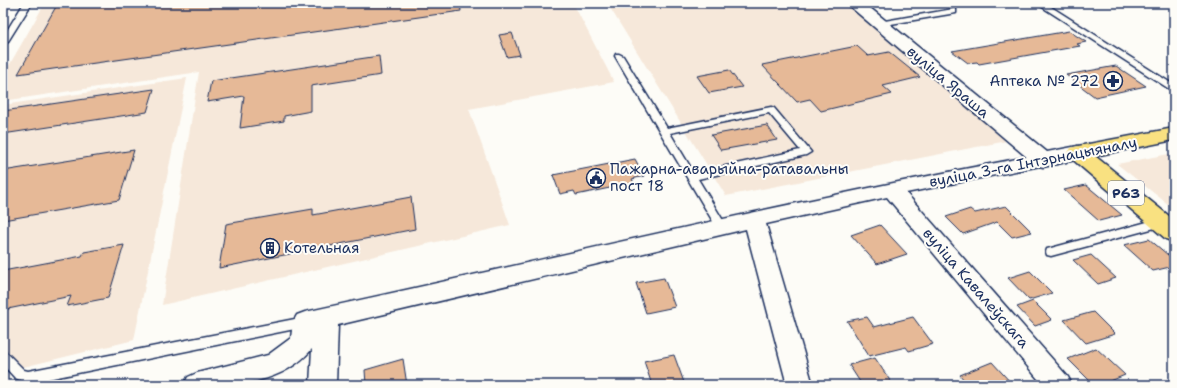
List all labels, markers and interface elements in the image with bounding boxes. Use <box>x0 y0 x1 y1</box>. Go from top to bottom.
street label: вуліца Яраша <box>902 42 994 123</box>
pharmacy icon: Аптека № 272 <box>1102 70 1124 92</box>
place label: Аптека № 272 <box>990 71 1099 91</box>
street label: вуліца 3-га Інтэрнацыяналу <box>927 132 1139 192</box>
place label: Пажарна-аварыйна-ратавальны пост 18 <box>610 159 849 196</box>
public building icon: Пажарна-аварыйна-ратавальны пост 18 <box>585 167 607 189</box>
road number: Р63 <box>1108 181 1144 205</box>
street label: вуліца Кавалеўскага <box>918 224 1034 353</box>
building icon: Котельная <box>259 237 281 259</box>
place label: Котельная <box>284 238 359 258</box>

